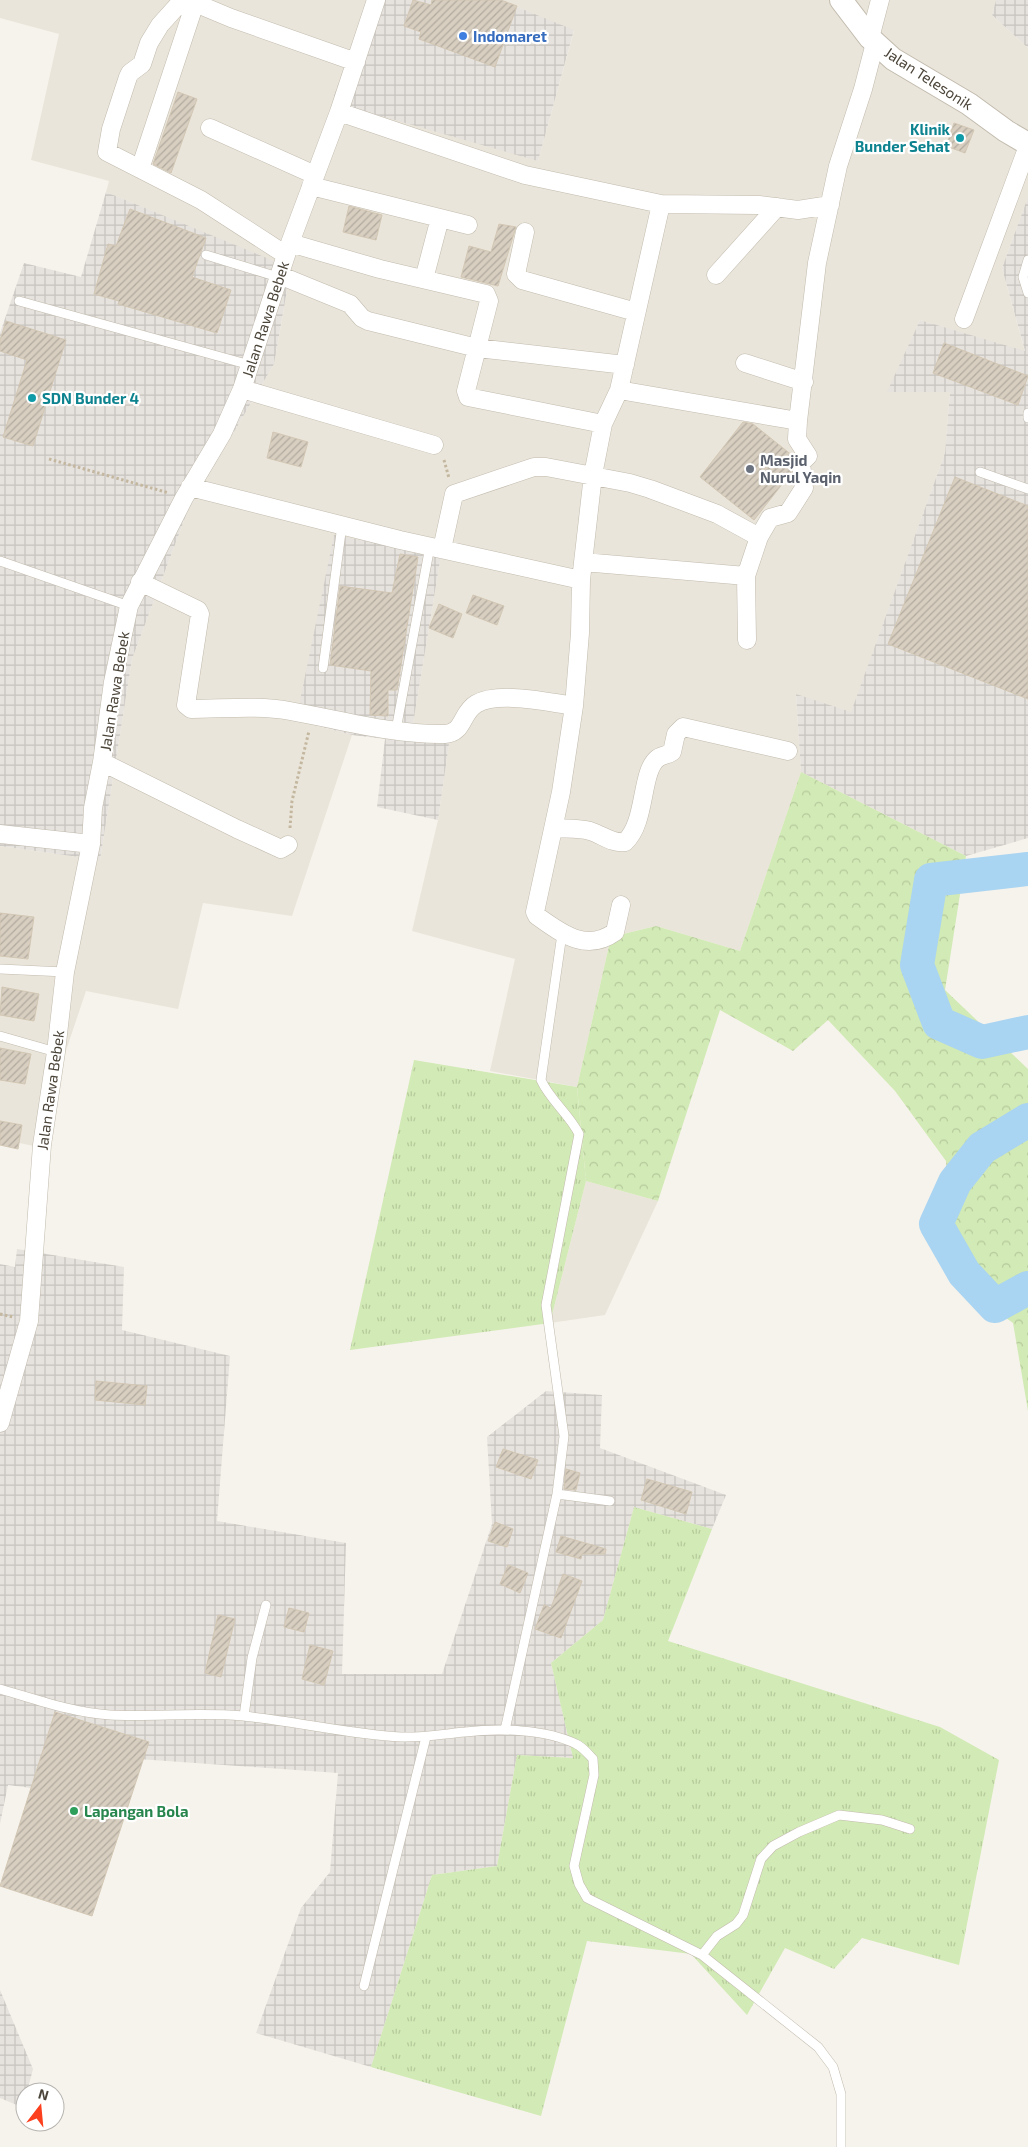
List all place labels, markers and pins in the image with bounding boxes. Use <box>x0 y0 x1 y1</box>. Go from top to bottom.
place label: Indomaret <box>473 27 547 45</box>
marker: Indomaret <box>457 30 469 42</box>
place label: Klinik Bunder Sehat <box>855 120 951 155</box>
marker: Klinik Bunder Sehat <box>954 132 966 144</box>
place label: SDN Bunder 4 <box>42 389 139 407</box>
marker: SDN Bunder 4 <box>26 392 38 404</box>
place label: Masjid Nurul Yaqin <box>760 451 841 486</box>
marker: Masjid Nurul Yaqin <box>744 463 756 475</box>
place label: Lapangan Bola <box>84 1802 189 1820</box>
marker: Lapangan Bola <box>68 1805 80 1817</box>

